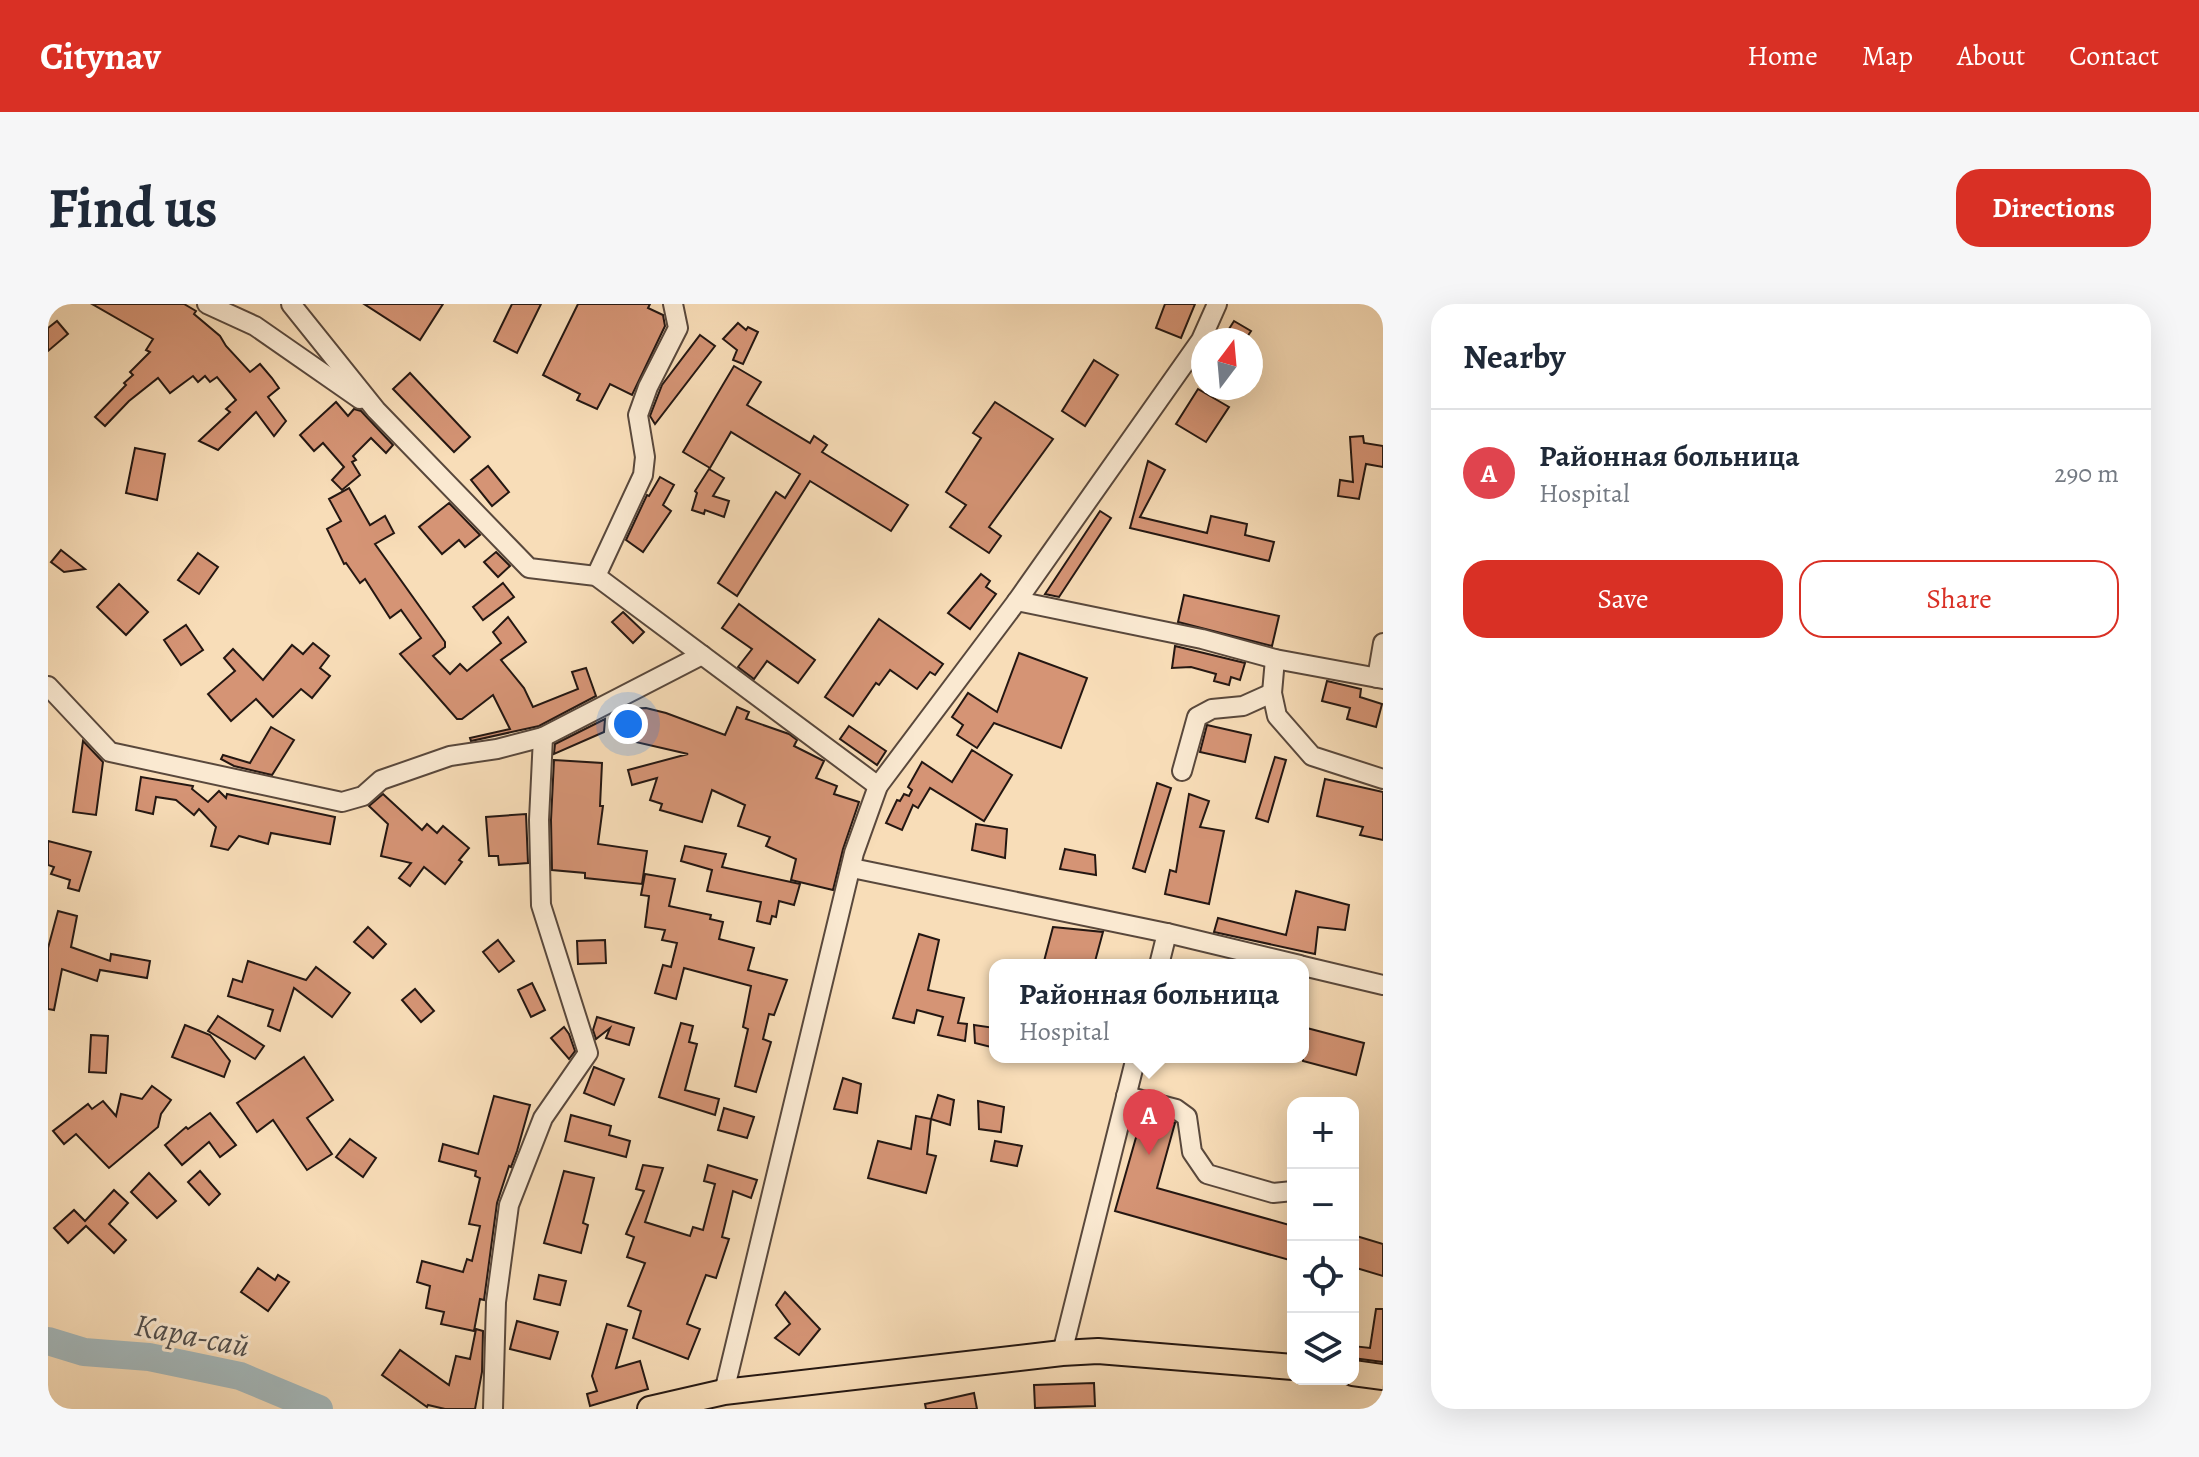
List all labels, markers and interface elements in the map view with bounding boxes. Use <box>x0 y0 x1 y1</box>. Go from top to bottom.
text: Citynav <box>40 30 161 82</box>
text: Home <box>1747 37 1818 75</box>
text: Map <box>1862 37 1913 75</box>
text: About <box>1957 37 2025 75</box>
text: Contact <box>2069 37 2159 75</box>
button: Directions <box>1956 169 2151 247</box>
text: Find us <box>48 170 218 246</box>
north arrow <box>1191 328 1263 400</box>
text: Nearby <box>1463 333 1566 380</box>
text: Районная больница <box>1539 436 1800 476</box>
text: A <box>1481 456 1497 491</box>
text: 290 m <box>2054 456 2119 491</box>
text: Hospital <box>1539 476 1630 511</box>
button: Save <box>1463 560 1783 638</box>
button: Share <box>1799 560 2119 638</box>
your location <box>608 704 648 744</box>
popup <box>989 959 1309 1063</box>
text: Районная больница <box>1019 974 1279 1014</box>
text: Hospital <box>1019 1014 1109 1049</box>
pin: A <box>1123 1089 1175 1155</box>
map controls <box>1287 1097 1359 1385</box>
button: + <box>1287 1097 1359 1169</box>
button: − <box>1287 1169 1359 1241</box>
button: locate <box>1287 1241 1359 1313</box>
water label: Кара-сай <box>131 1302 253 1368</box>
button: layers <box>1287 1313 1359 1385</box>

